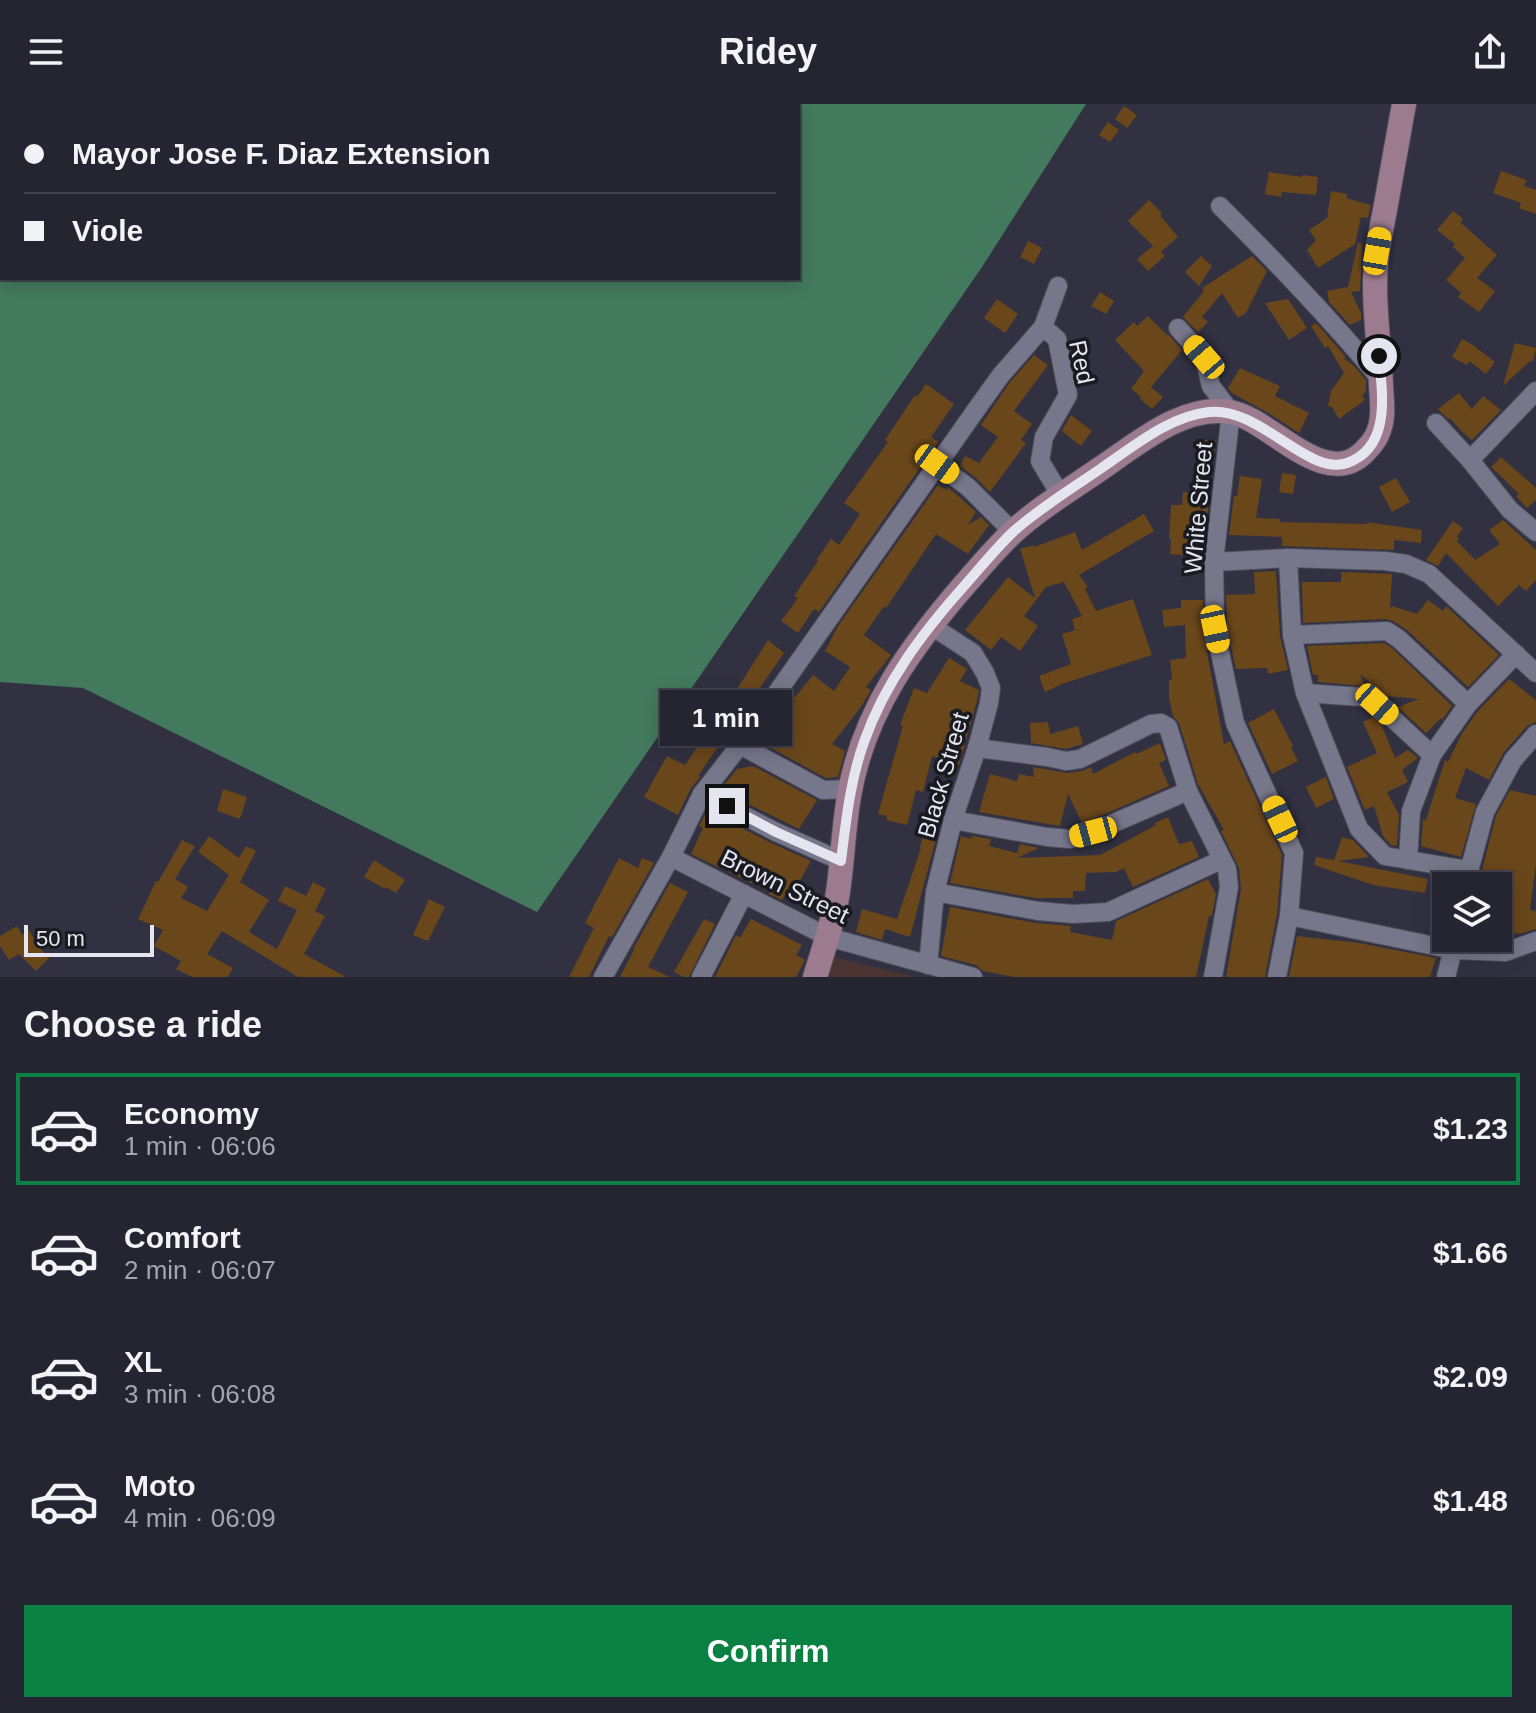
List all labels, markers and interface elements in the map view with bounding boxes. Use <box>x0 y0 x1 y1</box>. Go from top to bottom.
icon: menu <box>24 30 68 74</box>
icon: share <box>1468 30 1512 74</box>
text: Ridey <box>719 31 817 72</box>
text: Mayor Jose F. Diaz Extension <box>72 137 490 170</box>
text: Viole <box>72 214 143 247</box>
car <box>1361 225 1393 277</box>
car <box>1179 331 1229 383</box>
street label: Red <box>1064 338 1100 386</box>
route start <box>1361 338 1397 374</box>
car <box>911 440 963 488</box>
street label: White Street <box>1179 441 1217 575</box>
car <box>1198 603 1232 655</box>
car <box>1351 679 1403 729</box>
callout: 1 min <box>661 690 793 746</box>
text: 1 min <box>692 703 760 733</box>
street label: Black Street <box>912 709 974 841</box>
route end <box>709 788 745 824</box>
car <box>1259 792 1301 846</box>
car <box>1067 814 1119 850</box>
street label: Brown Street <box>717 843 854 929</box>
map controls <box>1432 872 1512 952</box>
button: layers <box>1432 872 1512 952</box>
scale bar <box>24 921 154 957</box>
text: 50 m <box>36 926 85 951</box>
text: Choose a ride <box>24 1004 262 1045</box>
icon: car <box>28 1093 100 1165</box>
text: Economy <box>124 1097 259 1130</box>
text: $1.23 <box>1433 1112 1508 1145</box>
text: 1 min · 06:06 <box>124 1131 276 1161</box>
icon: car <box>28 1217 100 1289</box>
text: Comfort <box>124 1221 241 1254</box>
text: $1.66 <box>1433 1236 1508 1269</box>
text: 2 min · 06:07 <box>124 1255 276 1285</box>
icon: car <box>28 1341 100 1413</box>
text: XL <box>124 1345 162 1378</box>
text: $2.09 <box>1433 1360 1508 1393</box>
text: 3 min · 06:08 <box>124 1379 276 1409</box>
icon: car <box>28 1465 100 1537</box>
text: Moto <box>124 1469 196 1502</box>
text: $1.48 <box>1433 1484 1508 1517</box>
text: 4 min · 06:09 <box>124 1503 276 1533</box>
button: Confirm <box>24 1605 1512 1697</box>

